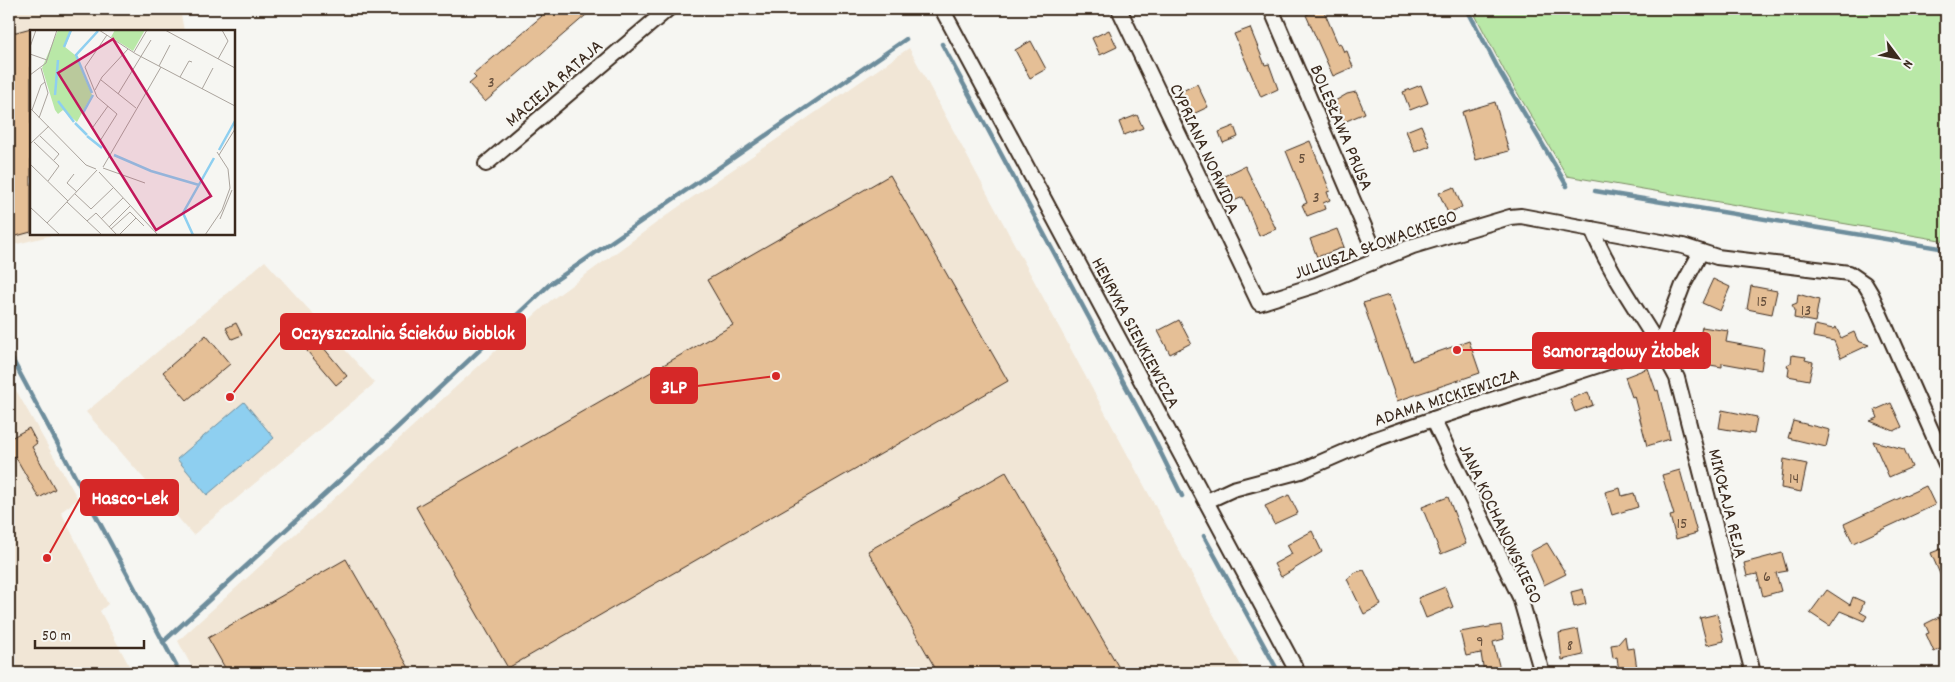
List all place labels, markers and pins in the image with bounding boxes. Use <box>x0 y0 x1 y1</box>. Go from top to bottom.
callout: Oczyszczalnia Ścieków Bioblok <box>281 314 525 349</box>
callout: Samorządowy Żłobek <box>1533 333 1710 368</box>
callout: 3LP <box>651 368 697 403</box>
callout: Hasco-Lek <box>81 480 178 515</box>

